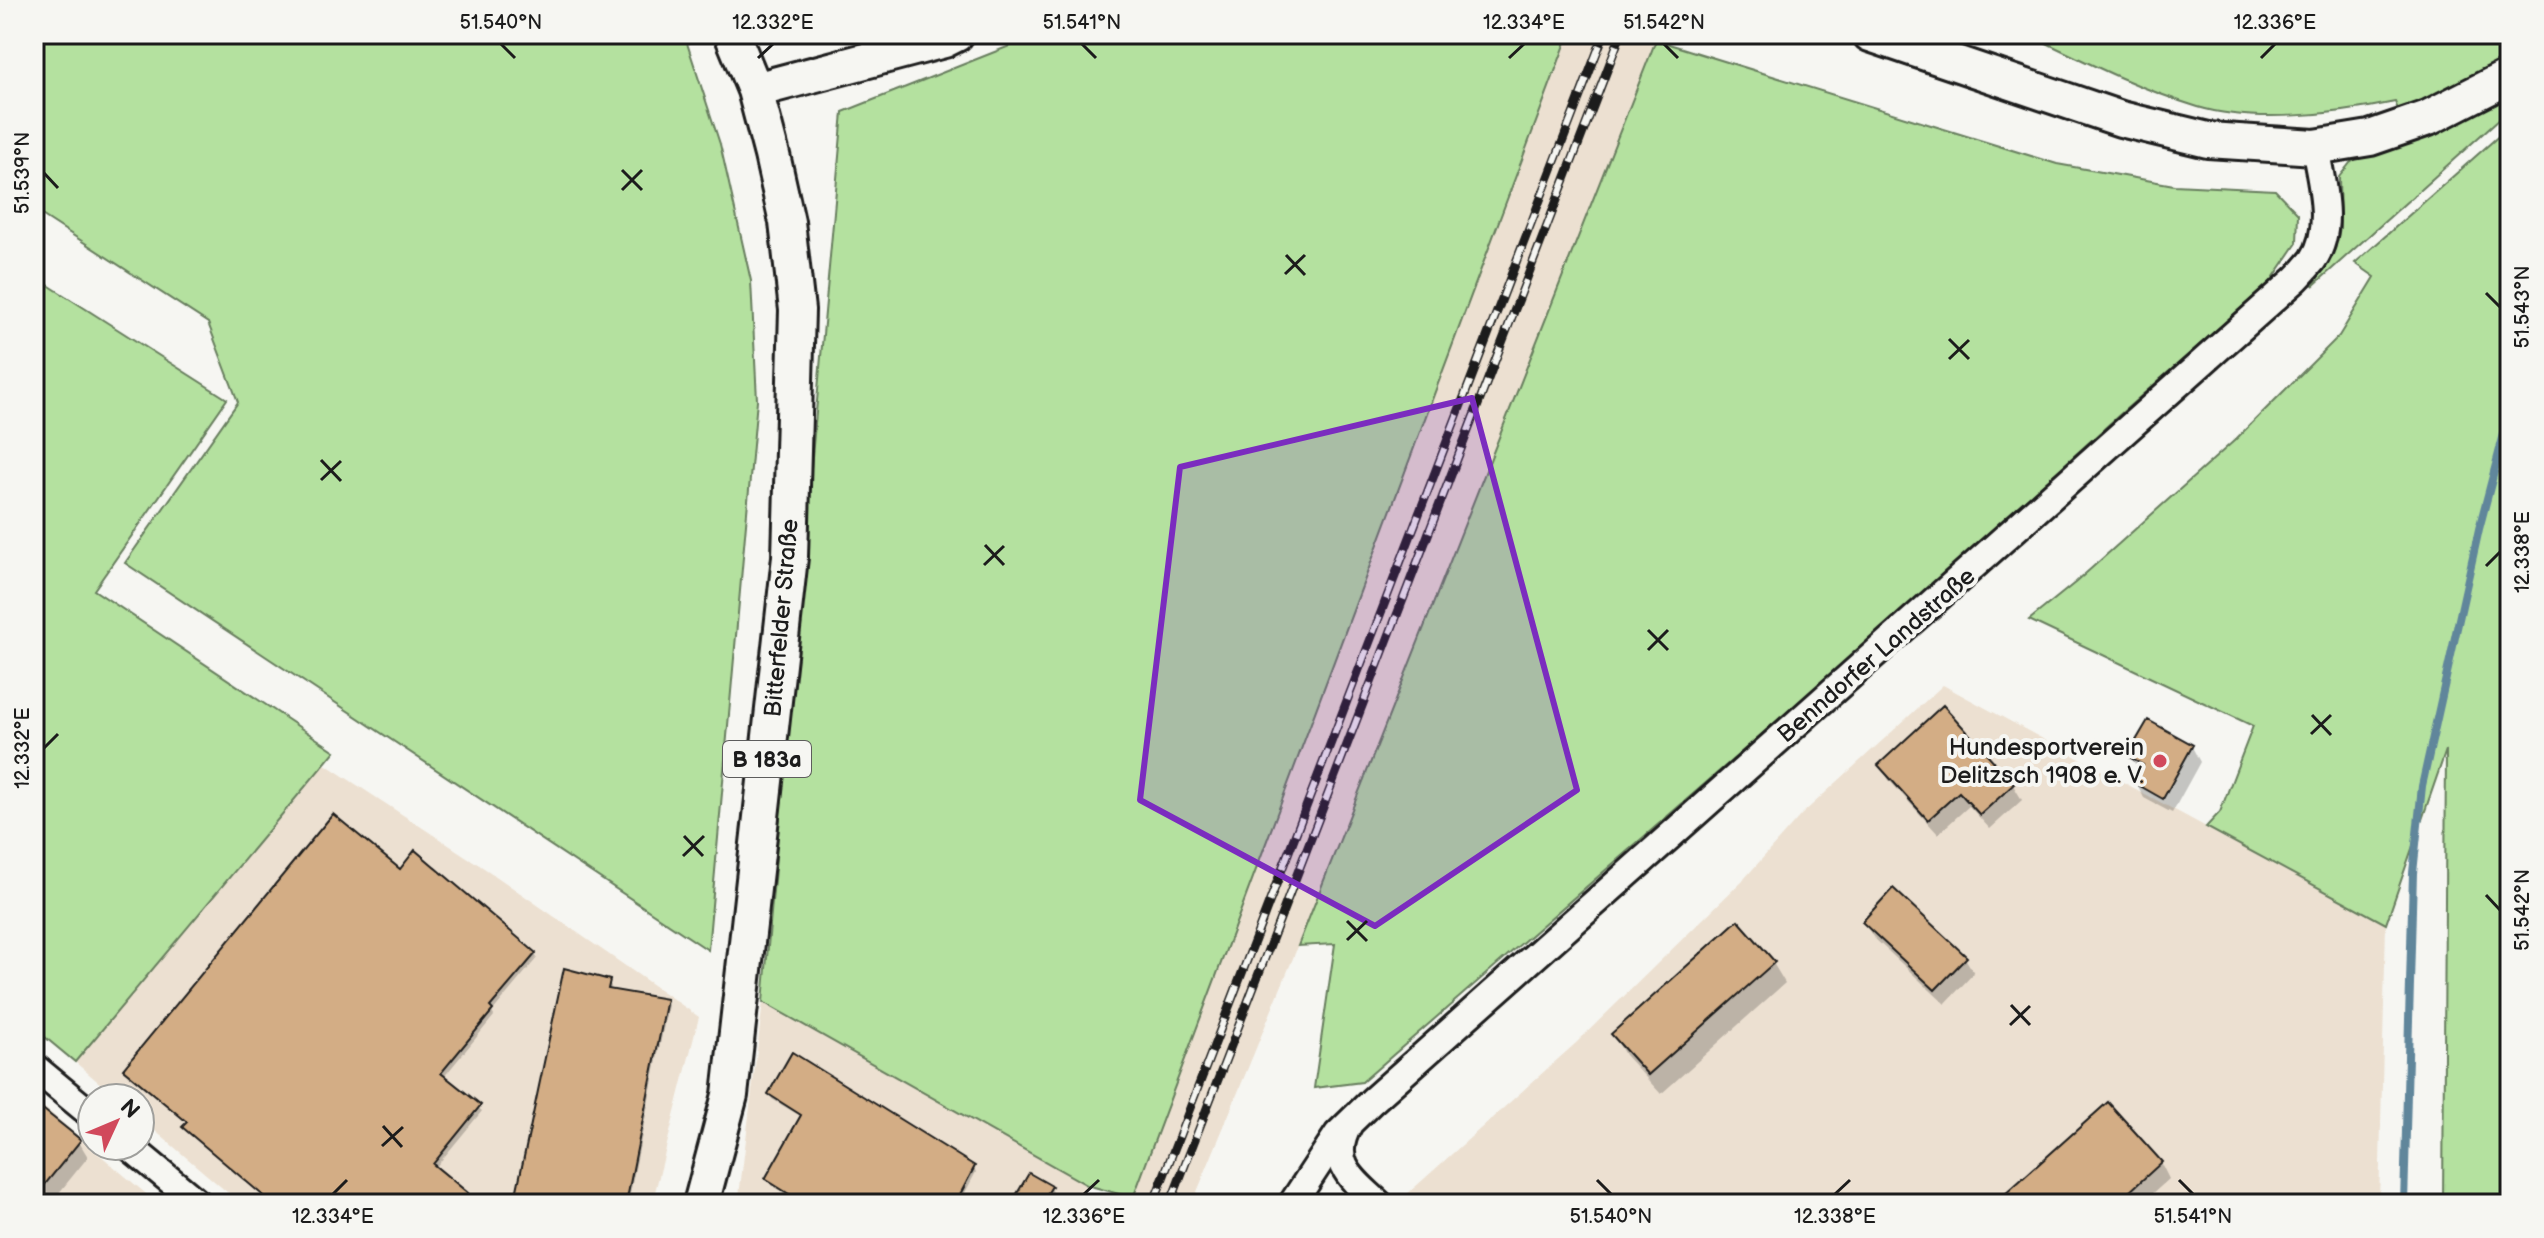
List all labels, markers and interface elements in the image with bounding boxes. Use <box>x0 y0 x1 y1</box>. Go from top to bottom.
text: 51.540°N <box>460 11 542 35</box>
text: 12.332°E <box>732 11 814 35</box>
text: 51.541°N <box>1043 11 1121 35</box>
text: 12.334°E <box>1483 11 1565 35</box>
text: 51.542°N <box>1623 11 1705 35</box>
text: 12.336°E <box>2234 11 2316 35</box>
text: 51.539°N <box>11 132 35 214</box>
text: 51.543°N <box>2511 266 2535 348</box>
text: 12.338°E <box>2511 511 2535 593</box>
street label: Bitterfelder Straße <box>758 518 805 718</box>
street label: Benndorfer Landstraße <box>1772 562 1981 749</box>
text: 12.332°E <box>11 707 35 789</box>
place label: Hundesportverein Delitzsch 1908 e. V. <box>1940 733 2144 790</box>
road number: B 183a <box>723 741 811 777</box>
marker: Hundesportverein Delitzsch 1908 e. V. <box>2151 752 2169 770</box>
text: 51.542°N <box>2511 869 2535 951</box>
north arrow <box>76 1082 156 1162</box>
text: N <box>114 1094 145 1124</box>
text: 12.334°E <box>292 1205 374 1229</box>
text: 12.336°E <box>1043 1205 1125 1229</box>
text: 51.540°N <box>1570 1205 1652 1229</box>
text: 12.338°E <box>1794 1205 1876 1229</box>
text: 51.541°N <box>2154 1205 2232 1229</box>

